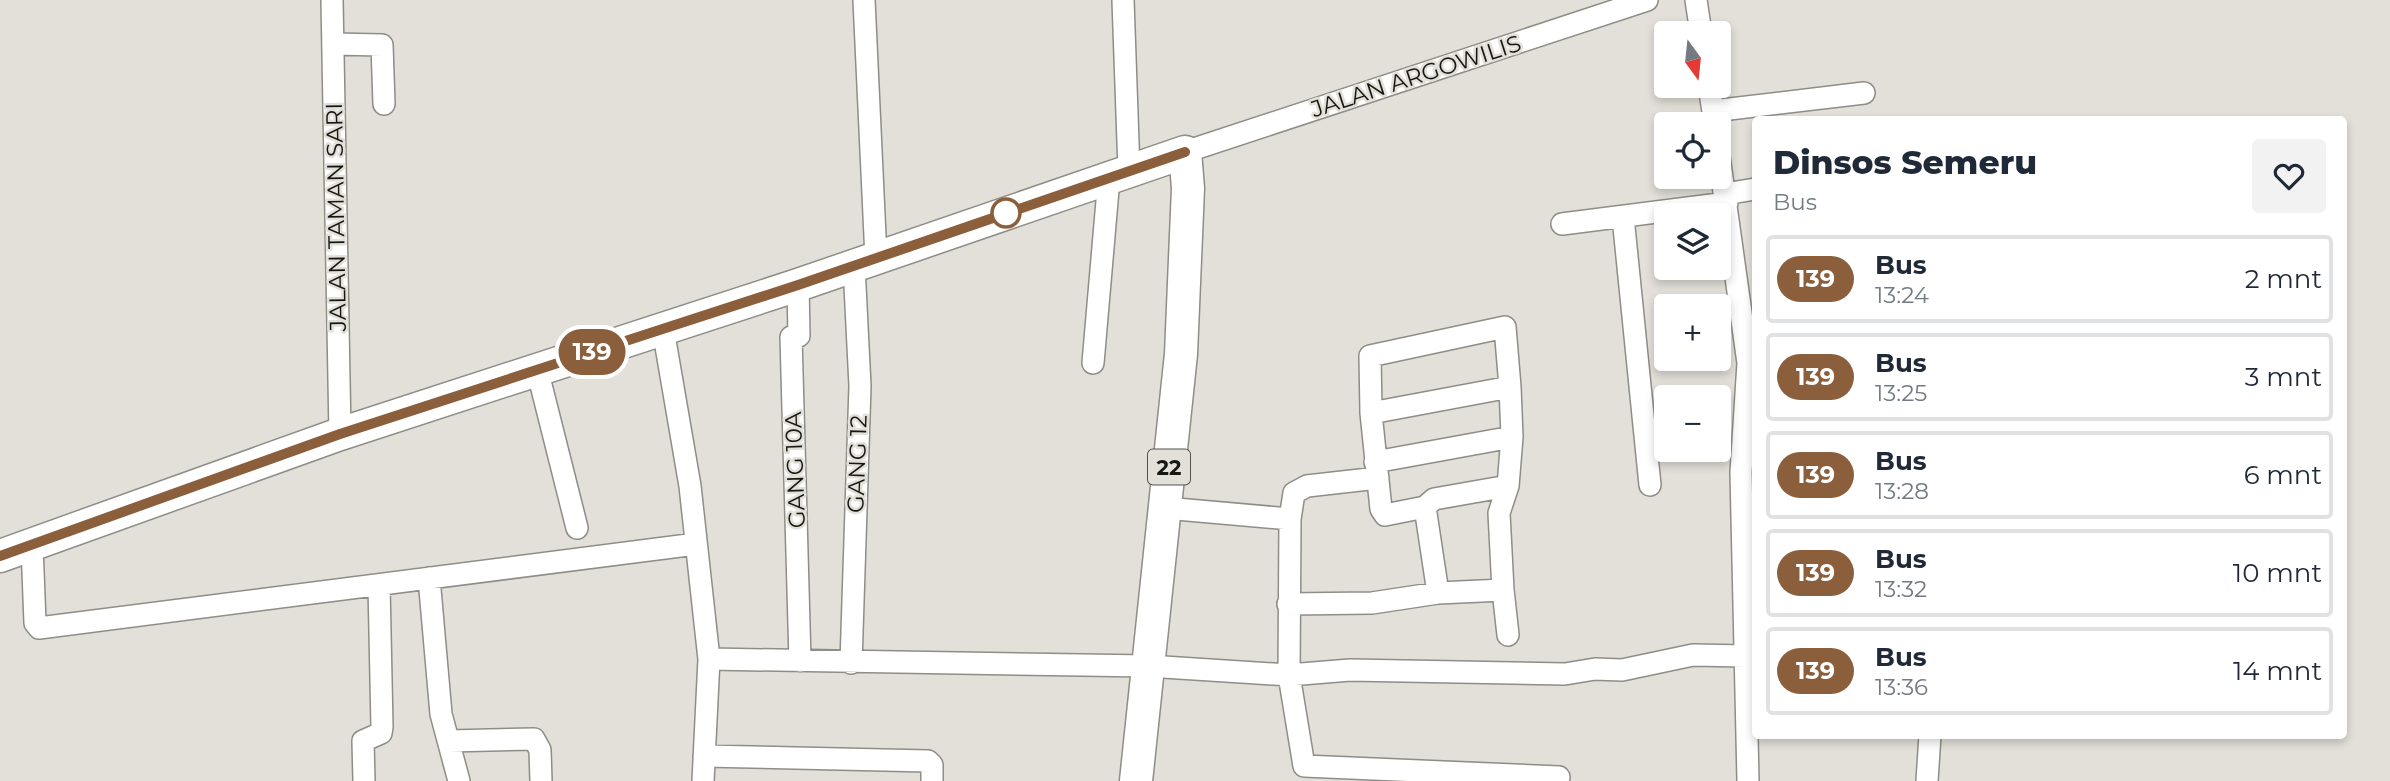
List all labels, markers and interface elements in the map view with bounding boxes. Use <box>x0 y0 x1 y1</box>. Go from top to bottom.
north arrow <box>1654 21 1731 98</box>
map controls <box>1654 21 1731 462</box>
street label: JALAN ARGOWILIS <box>1307 29 1524 123</box>
street label: JALAN TAMAN SARI <box>320 102 352 333</box>
button: locate <box>1654 112 1731 189</box>
button: heart <box>2252 139 2326 213</box>
text: Dinsos Semeru <box>1773 142 2037 182</box>
text: Bus <box>1773 188 1817 216</box>
unlabelled marker <box>991 198 1021 228</box>
button: layers <box>1654 203 1731 280</box>
text: Bus <box>1875 249 1927 281</box>
text: 2 mnt <box>2245 263 2322 295</box>
text: 139 <box>1796 264 1835 293</box>
text: 13:24 <box>1875 281 1929 309</box>
button: + <box>1654 294 1731 371</box>
line badge: 139 <box>552 329 632 375</box>
text: 139 <box>573 337 611 366</box>
text: Bus <box>1875 347 1927 379</box>
text: 3 mnt <box>2245 361 2322 393</box>
text: 139 <box>1796 362 1835 391</box>
text: 13:25 <box>1875 379 1927 407</box>
button: − <box>1654 385 1731 462</box>
street label: GANG 10A <box>779 411 811 529</box>
street label: GANG 12 <box>841 414 873 514</box>
text: Bus <box>1875 445 1927 477</box>
road number: 22 <box>1148 449 1190 484</box>
text: 6 mnt <box>2244 459 2322 491</box>
text: 139 <box>1796 460 1835 489</box>
text: 13:28 <box>1875 477 1929 505</box>
text: Bus <box>1875 543 1927 575</box>
text: 10 mnt <box>2233 557 2322 589</box>
text: 139 <box>1796 558 1835 587</box>
text: 13:32 <box>1875 575 1927 603</box>
text: Bus <box>1875 641 1927 673</box>
text: 14 mnt <box>2233 655 2322 687</box>
text: 139 <box>1796 656 1835 685</box>
text: 13:36 <box>1875 673 1928 701</box>

